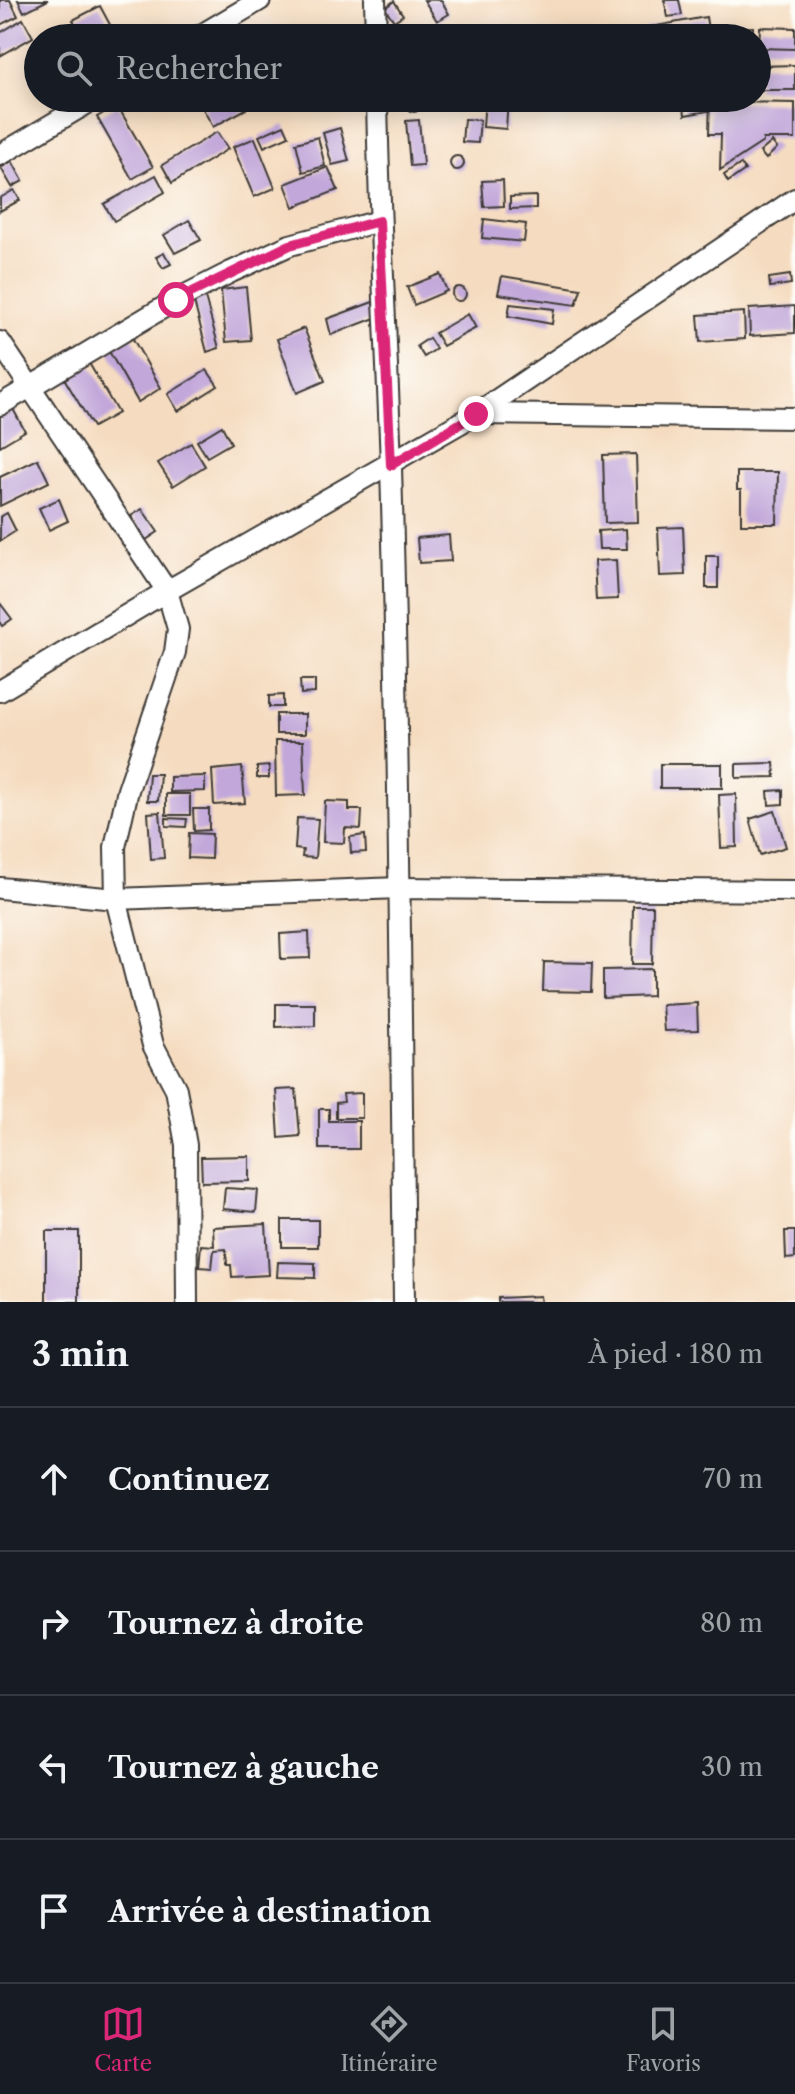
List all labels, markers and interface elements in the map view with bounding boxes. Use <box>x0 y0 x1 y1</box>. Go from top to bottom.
search box <box>24 24 771 112</box>
icon: search <box>52 46 96 90</box>
text: Rechercher <box>116 50 282 87</box>
route start <box>158 282 194 318</box>
route end <box>458 396 494 432</box>
text: 3 min <box>32 1333 129 1375</box>
text: À pied · 180 m <box>588 1338 763 1370</box>
icon: ahead <box>32 1457 76 1501</box>
text: Continuez <box>108 1461 270 1498</box>
text: 70 m <box>703 1463 763 1495</box>
icon: right <box>32 1601 76 1645</box>
text: Tournez à droite <box>108 1605 364 1642</box>
text: 80 m <box>700 1607 763 1639</box>
icon: left <box>32 1745 76 1789</box>
text: Tournez à gauche <box>108 1749 379 1786</box>
text: 30 m <box>701 1751 763 1783</box>
icon: arrive <box>32 1889 76 1933</box>
text: Arrivée à destination <box>108 1893 431 1930</box>
tab: Carte <box>94 2002 152 2077</box>
tab: Itinéraire <box>340 2002 438 2077</box>
tab: Favoris <box>626 2002 701 2077</box>

